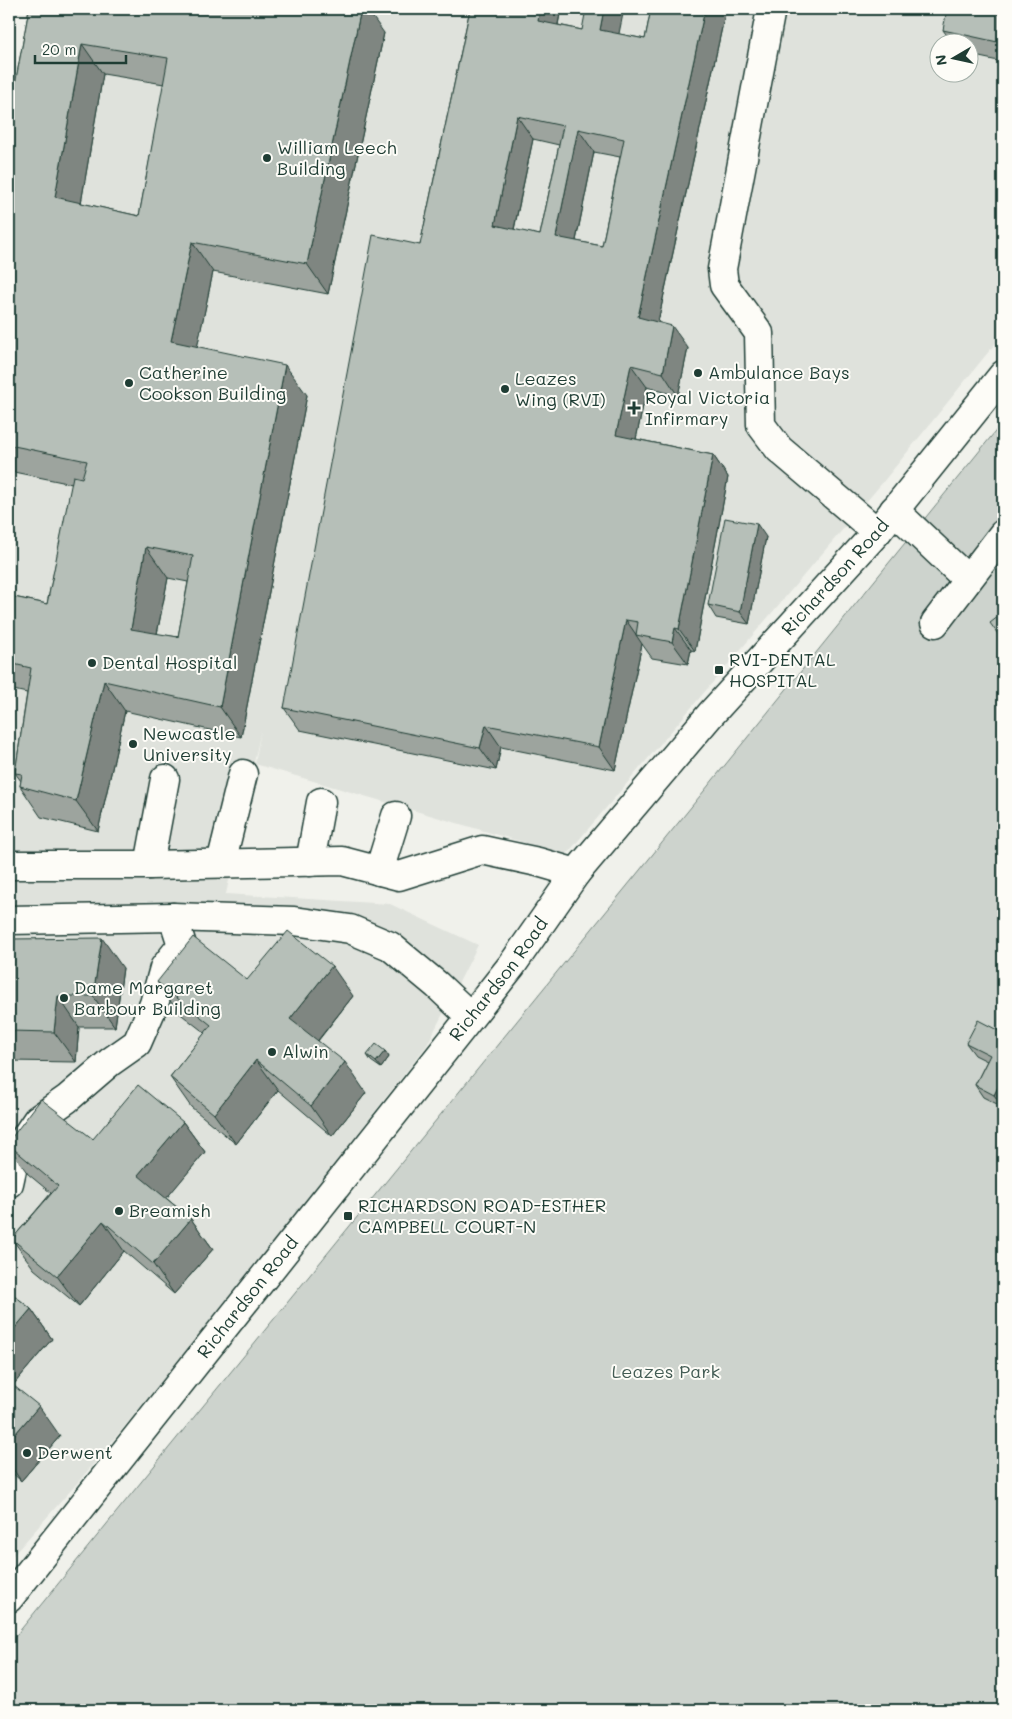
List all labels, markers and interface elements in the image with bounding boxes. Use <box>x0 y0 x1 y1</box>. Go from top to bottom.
scale bar <box>35 32 126 64</box>
north arrow <box>930 32 980 82</box>
text: 20 m <box>42 39 76 59</box>
text: N <box>930 53 951 67</box>
place label: William Leech Building <box>277 135 397 180</box>
marker: William Leech Building <box>261 152 273 164</box>
place label: Catherine Cookson Building <box>139 360 286 405</box>
place label: Ambulance Bays <box>708 360 850 384</box>
place label: Leazes Wing (RVI) <box>515 366 606 411</box>
marker: Ambulance Bays <box>692 367 704 379</box>
marker: Catherine Cookson Building <box>123 377 135 389</box>
marker: Leazes Wing (RVI) <box>499 383 511 395</box>
place label: Royal Victoria Infirmary <box>645 385 770 430</box>
marker: Royal Victoria Infirmary <box>627 401 641 415</box>
street label: Richardson Road <box>776 514 894 640</box>
place label: RVI-DENTAL HOSPITAL <box>729 647 836 692</box>
place label: Dental Hospital <box>102 650 237 674</box>
marker: Dental Hospital <box>86 657 98 669</box>
marker: RVI-DENTAL HOSPITAL <box>713 664 725 676</box>
place label: Newcastle University <box>143 721 236 766</box>
marker: Newcastle University <box>127 738 139 750</box>
street label: Richardson Road <box>443 912 553 1046</box>
place label: Dame Margaret Barbour Building <box>74 975 221 1020</box>
marker: Dame Margaret Barbour Building <box>58 992 70 1004</box>
place label: Alwin <box>282 1039 328 1063</box>
marker: Alwin <box>266 1046 278 1058</box>
place label: RICHARDSON ROAD-ESTHER CAMPBELL COURT-N <box>358 1193 606 1238</box>
place label: Breamish <box>129 1198 210 1222</box>
marker: Breamish <box>113 1205 125 1217</box>
marker: RICHARDSON ROAD-ESTHER CAMPBELL COURT-N <box>342 1210 354 1222</box>
street label: Richardson Road <box>191 1231 303 1363</box>
park label: Leazes Park <box>612 1359 720 1383</box>
place label: Derwent <box>37 1440 113 1464</box>
marker: Derwent <box>21 1447 33 1459</box>

